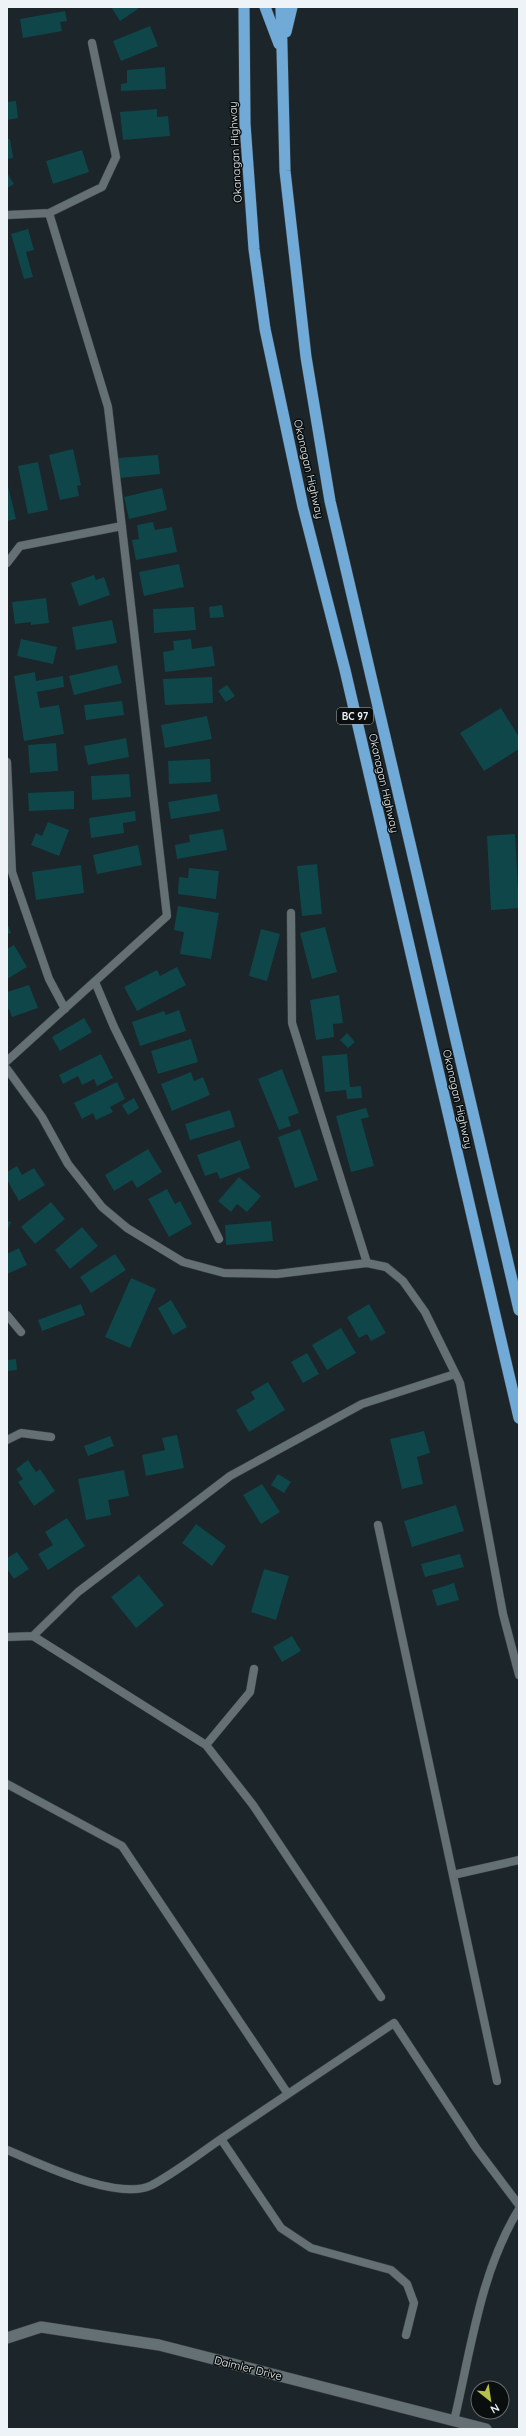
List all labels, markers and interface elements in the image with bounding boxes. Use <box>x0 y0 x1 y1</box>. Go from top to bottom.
street label: Okanagan Highway <box>225 101 245 203</box>
street label: Okanagan Highway <box>291 418 327 520</box>
road number: BC 97 <box>337 708 373 724</box>
street label: Okanagan Highway <box>366 732 402 834</box>
street label: Okanagan Highway <box>440 1048 476 1150</box>
street label: Daimler Drive <box>213 2353 283 2383</box>
north arrow <box>470 2380 510 2420</box>
text: N <box>488 2401 502 2417</box>

